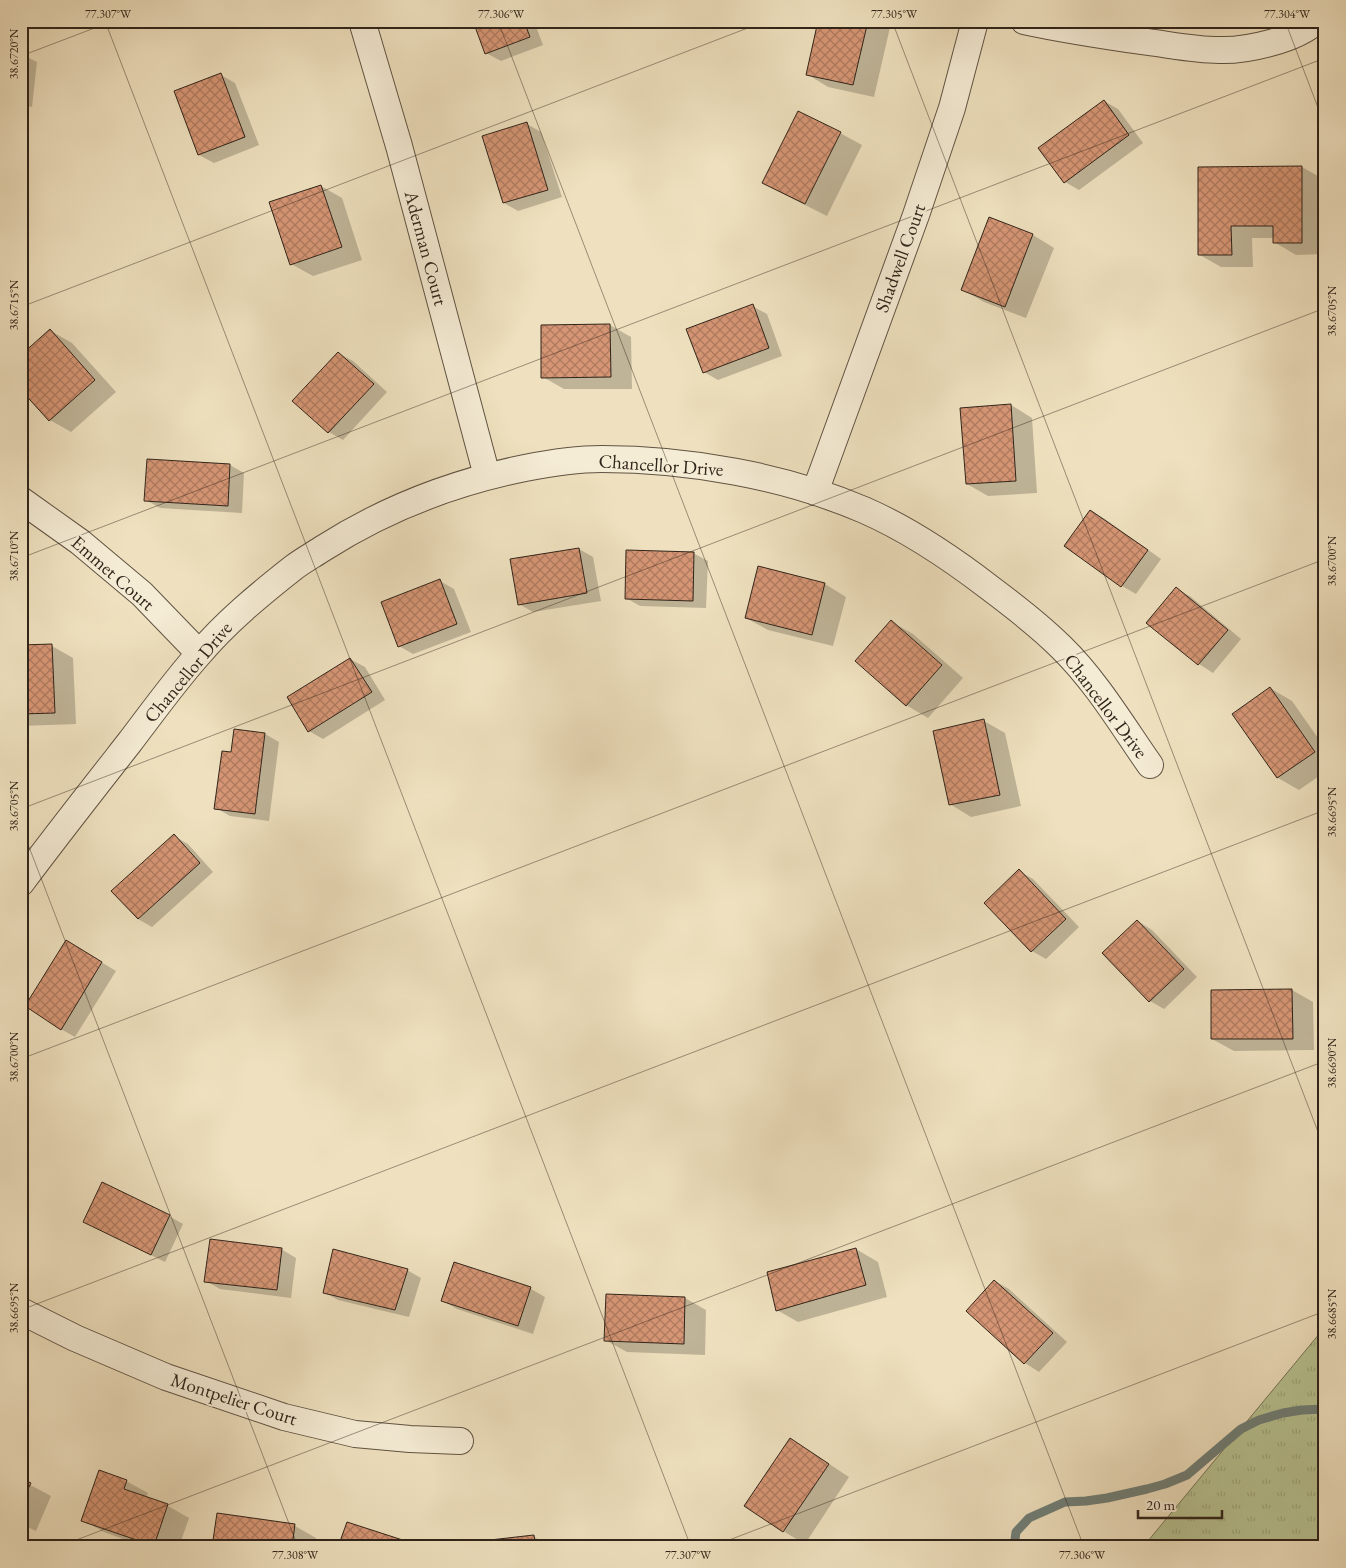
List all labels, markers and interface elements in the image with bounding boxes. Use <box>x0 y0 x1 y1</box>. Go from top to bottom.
text: 77.307°W <box>85 6 132 22</box>
text: 77.306°W <box>478 6 525 22</box>
text: 77.305°W <box>871 6 918 22</box>
text: 77.304°W <box>1264 6 1311 22</box>
text: 38.6720°N <box>6 28 22 79</box>
street label: Aderman Court <box>398 187 453 308</box>
street label: Shadwell Court <box>869 200 931 316</box>
text: 38.6715°N <box>6 279 22 330</box>
text: 38.6705°N <box>1324 285 1340 336</box>
street label: Chancellor Drive <box>598 448 724 482</box>
text: 38.6710°N <box>6 530 22 581</box>
street label: Emmet Court <box>66 530 160 616</box>
text: 38.6700°N <box>1324 535 1340 586</box>
street label: Chancellor Drive <box>138 616 238 728</box>
street label: Chancellor Drive <box>1058 649 1154 763</box>
text: 38.6705°N <box>6 780 22 831</box>
text: 38.6695°N <box>1324 786 1340 837</box>
text: 38.6700°N <box>6 1031 22 1082</box>
text: 38.6690°N <box>1324 1037 1340 1088</box>
text: 38.6695°N <box>6 1282 22 1333</box>
text: 38.6685°N <box>1324 1288 1340 1339</box>
street label: Montpelier Court <box>168 1367 300 1431</box>
scale bar <box>1138 1488 1222 1520</box>
text: 20 m <box>1146 1495 1175 1514</box>
text: 77.308°W <box>272 1547 319 1563</box>
text: 77.307°W <box>665 1547 712 1563</box>
text: 77.306°W <box>1059 1547 1106 1563</box>

